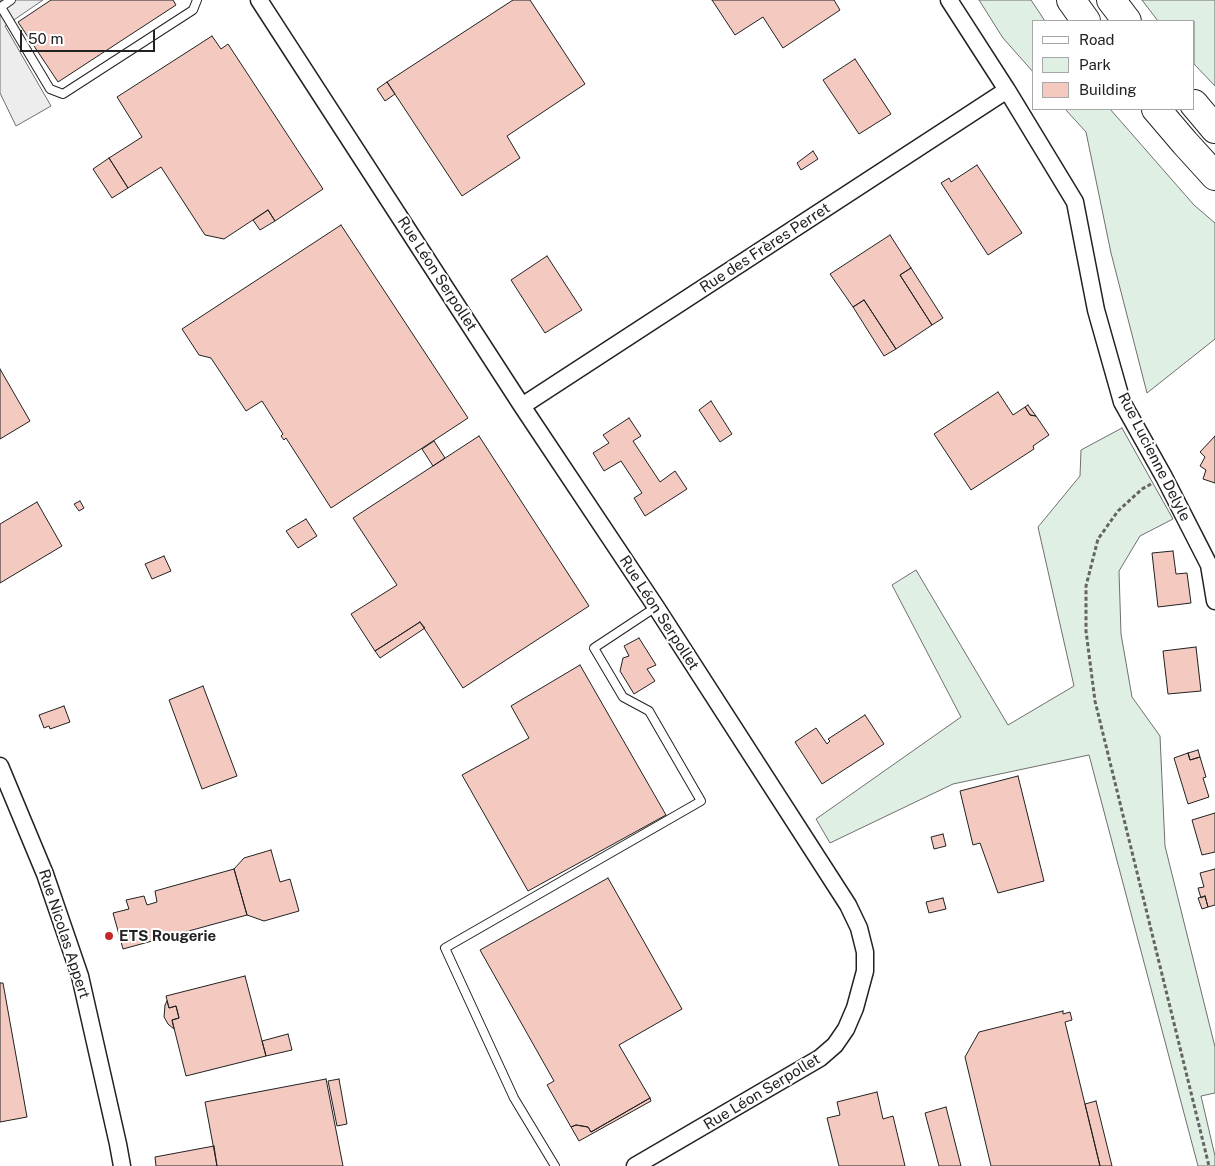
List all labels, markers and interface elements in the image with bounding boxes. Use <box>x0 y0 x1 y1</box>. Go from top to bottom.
scale bar <box>22 20 158 52</box>
legend <box>1032 20 1195 110</box>
text: 50 m <box>28 30 63 47</box>
text: Road <box>1079 31 1115 48</box>
text: Park <box>1079 56 1111 73</box>
text: Building <box>1079 81 1137 98</box>
street label: Rue des Frères Perret <box>697 199 833 297</box>
street label: Rue Léon Serpollet <box>393 213 481 335</box>
street label: Rue Lucienne Delyle <box>1114 390 1194 524</box>
street label: Rue Léon Serpollet <box>615 552 703 674</box>
street label: Rue Nicolas Appert <box>35 867 93 1001</box>
place label: ETS Rougerie <box>119 927 216 945</box>
marker: ETS Rougerie <box>103 930 115 942</box>
street label: Rue Léon Serpollet <box>700 1050 824 1134</box>

